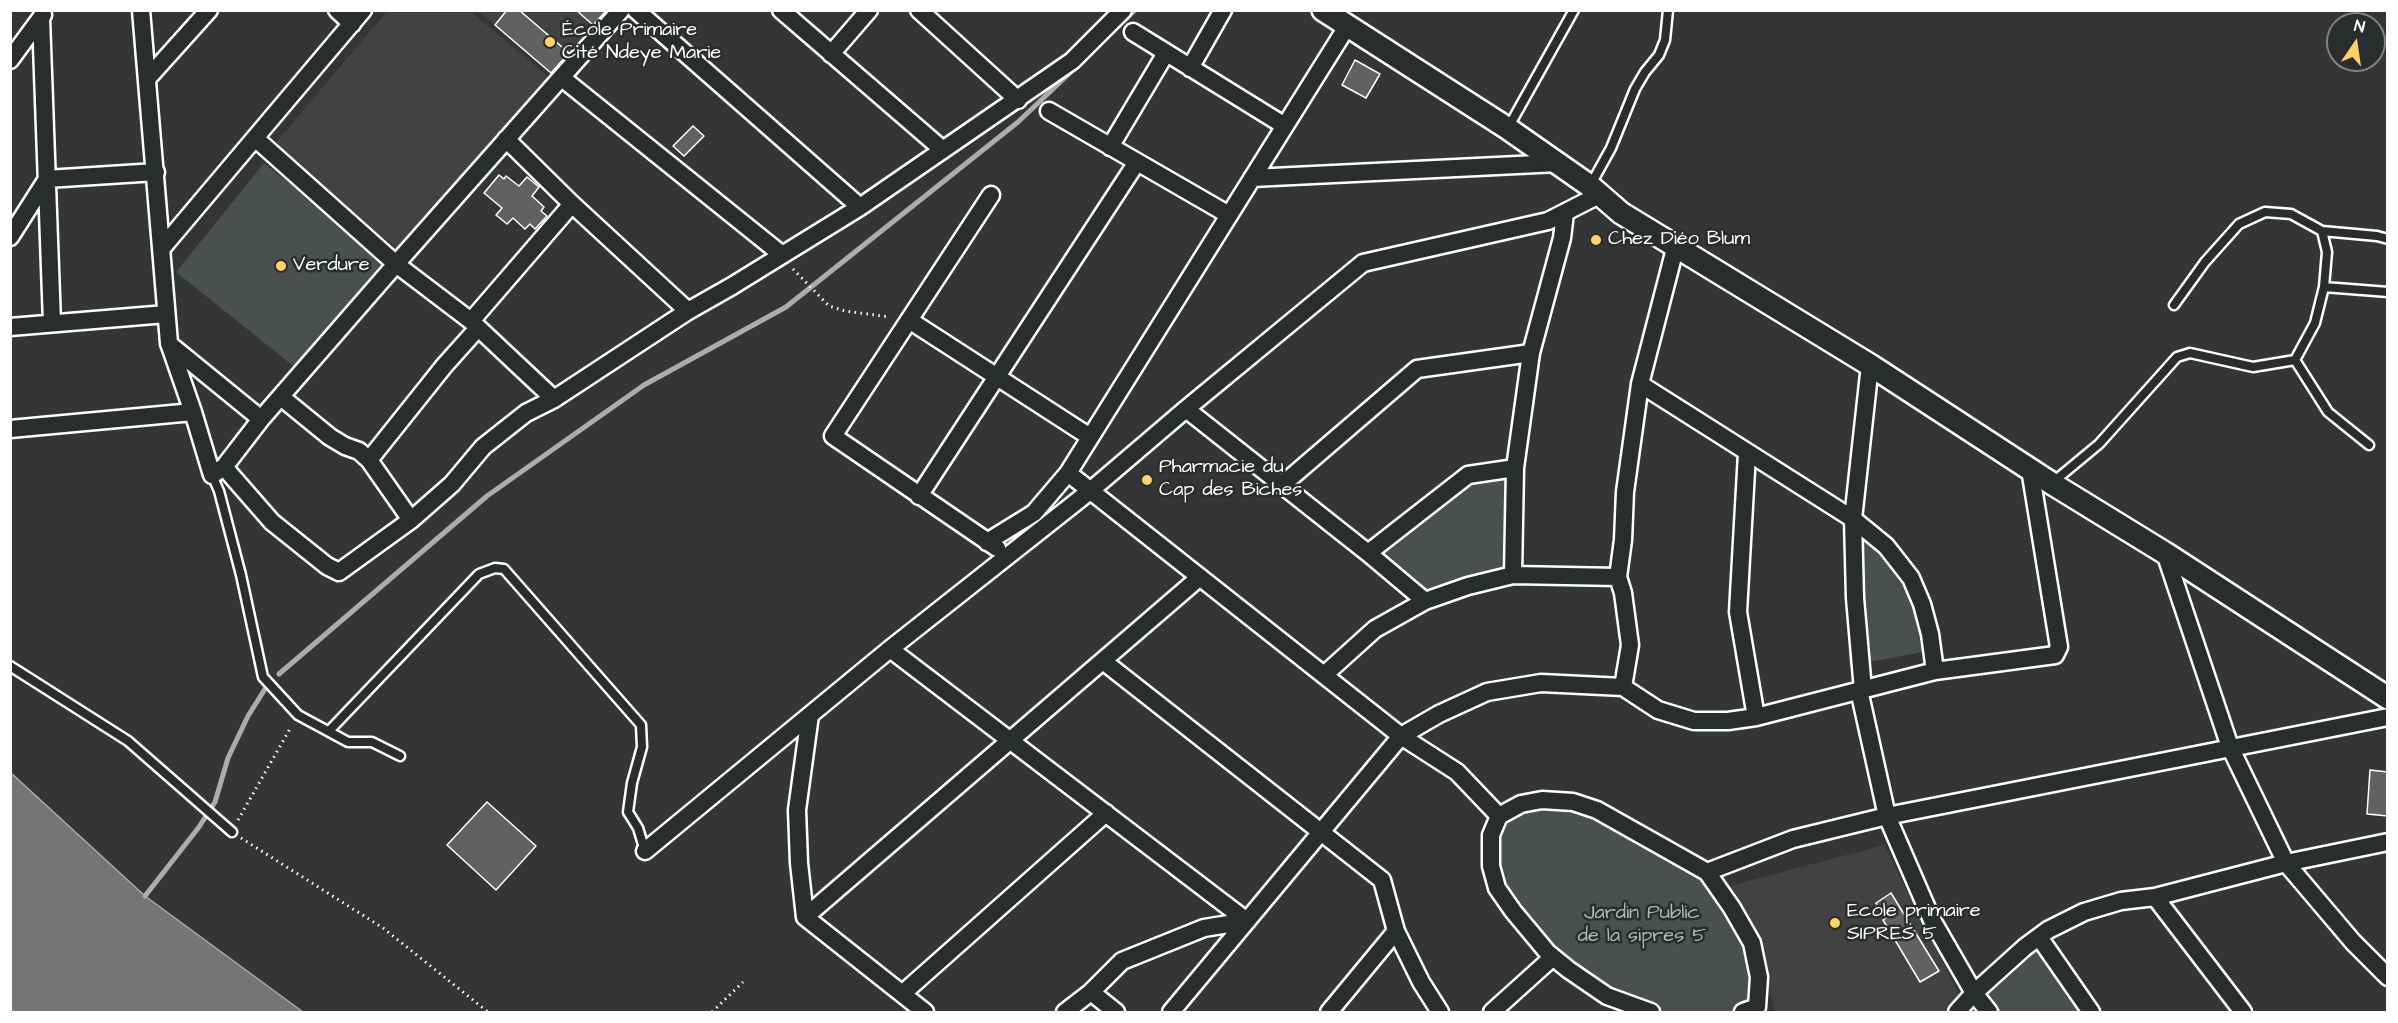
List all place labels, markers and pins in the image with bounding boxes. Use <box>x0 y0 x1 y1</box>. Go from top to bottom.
place label: École Primaire Cité Ndeye Marie <box>562 19 721 66</box>
marker: École Primaire Cité Ndeye Marie <box>543 35 557 49</box>
place label: Chez Diéo Blum <box>1608 228 1750 252</box>
marker: Chez Diéo Blum <box>1589 233 1603 247</box>
place label: Verdure <box>293 254 370 278</box>
marker: Verdure <box>274 259 288 273</box>
place label: Pharmacie du Cap des Biches <box>1159 456 1302 503</box>
marker: Pharmacie du Cap des Biches <box>1140 473 1154 487</box>
place label: Ecole primaire SIPRES 5 <box>1847 900 1981 947</box>
marker: Ecole primaire SIPRES 5 <box>1828 916 1842 930</box>

